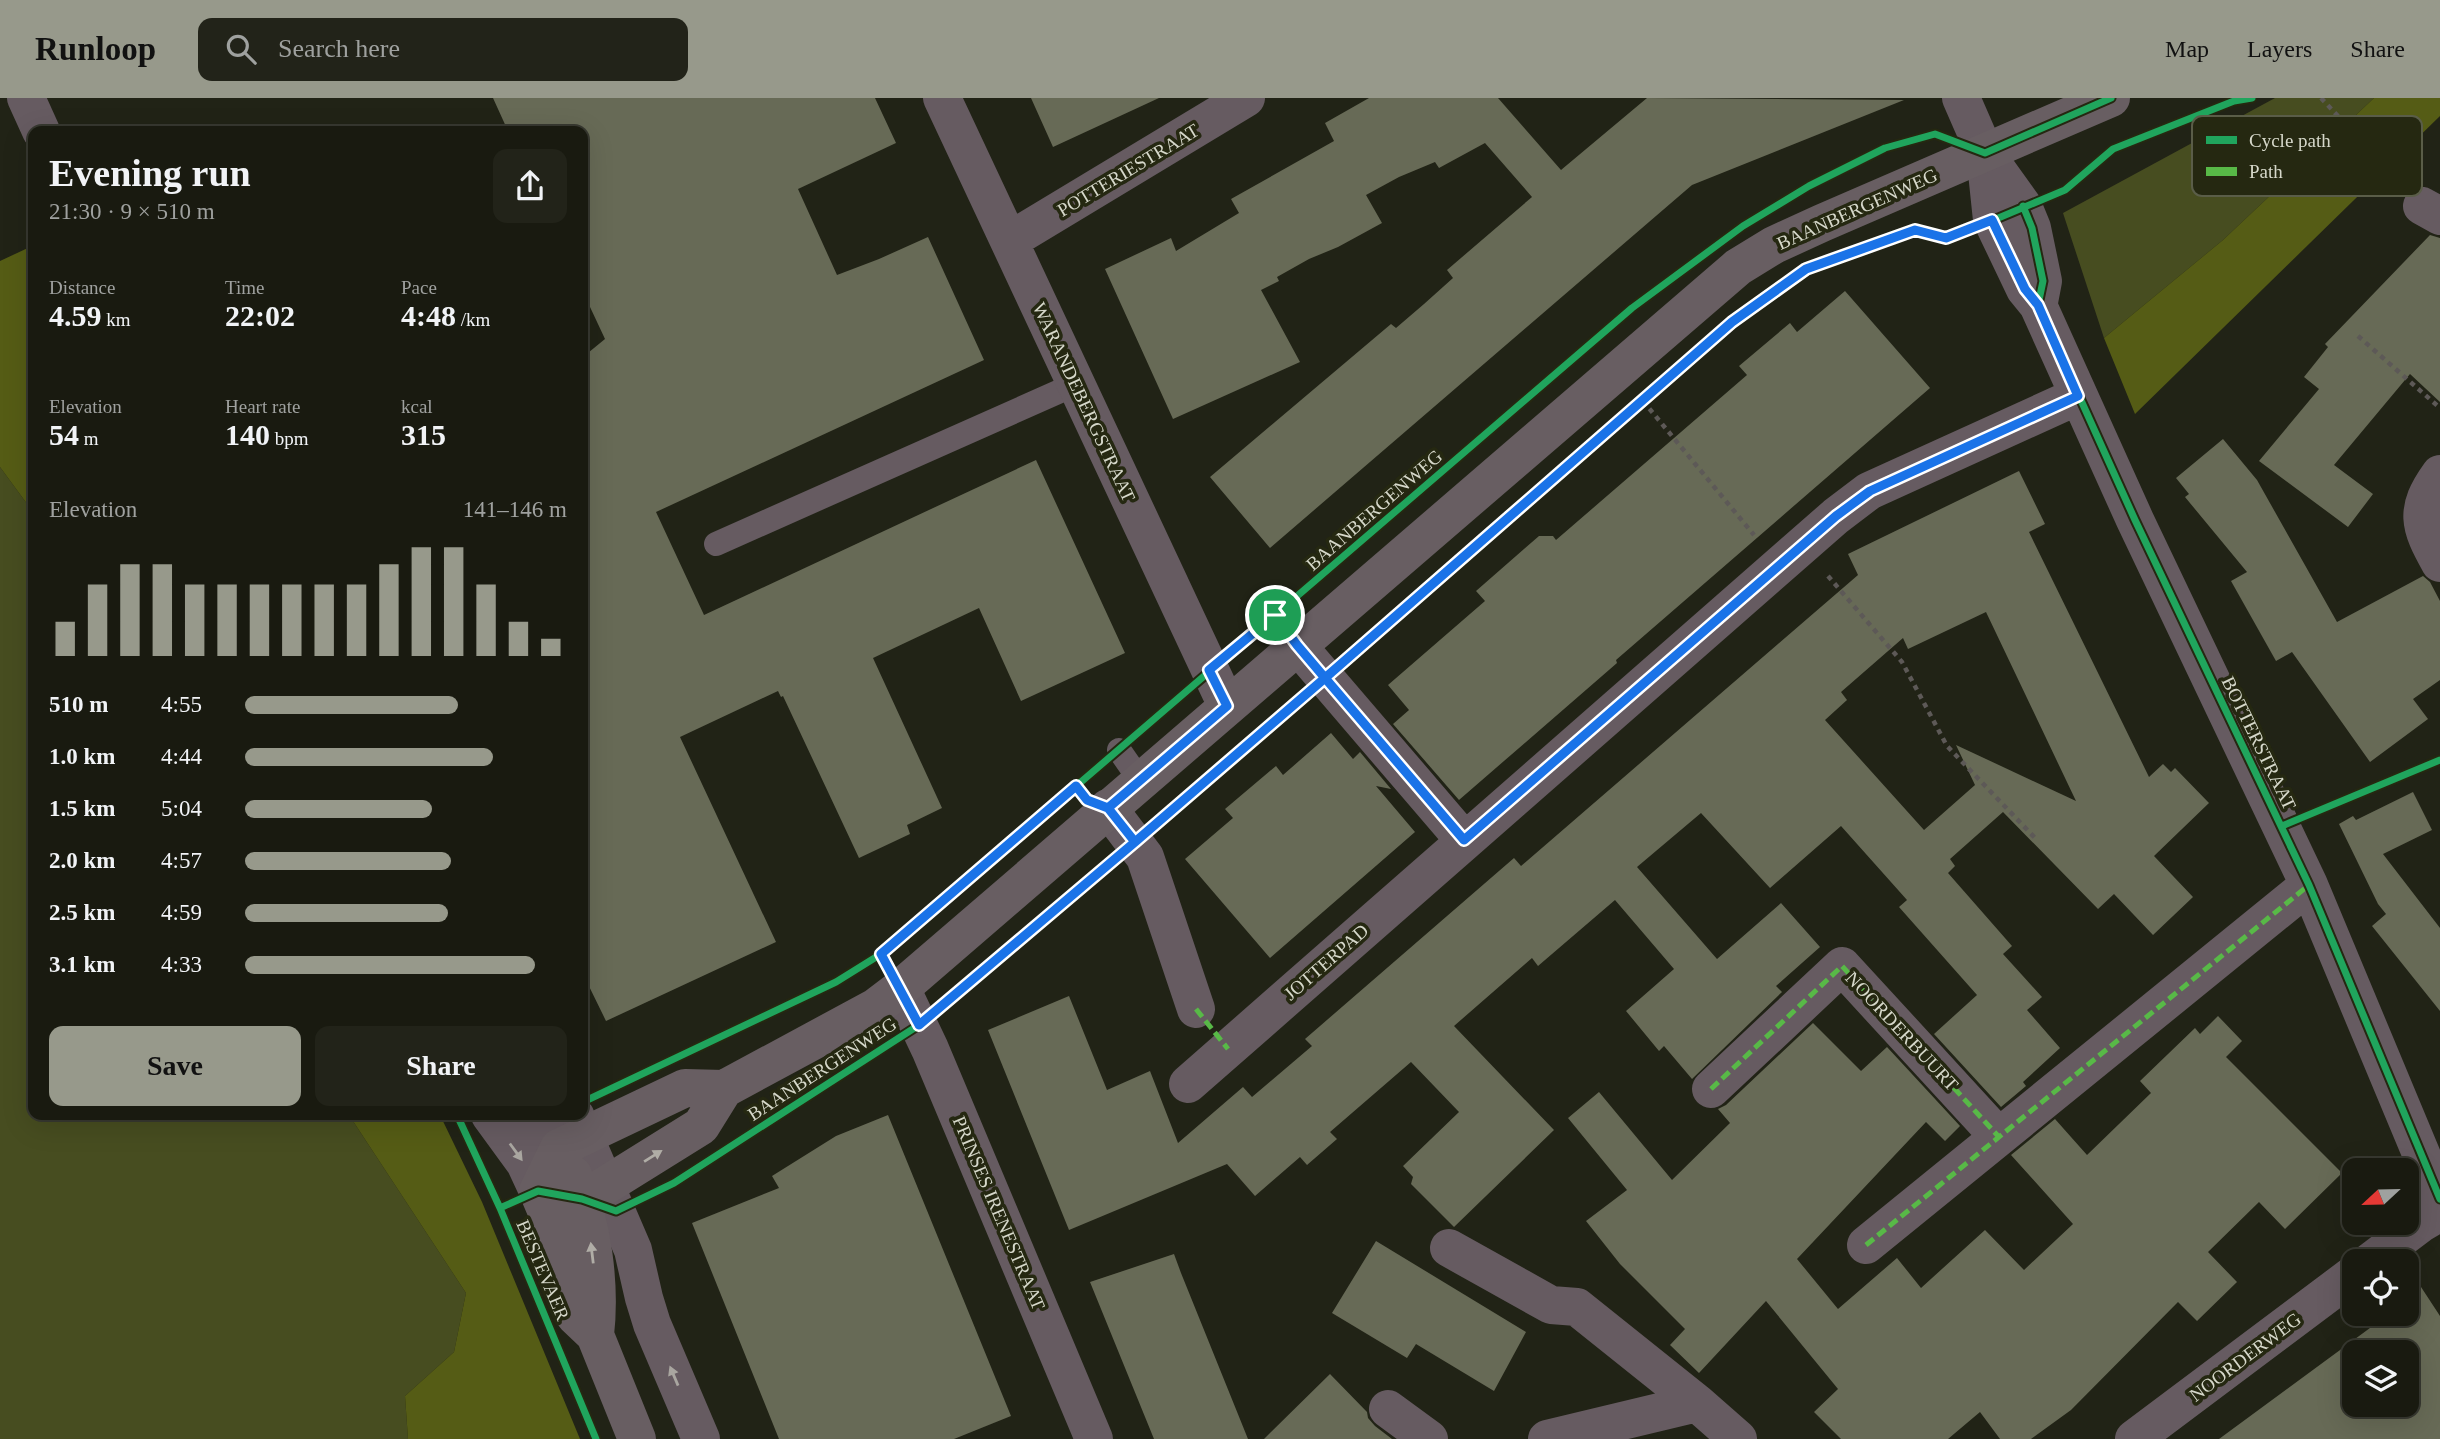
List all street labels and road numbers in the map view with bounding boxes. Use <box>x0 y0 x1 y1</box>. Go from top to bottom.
street label: POTTERIESTRAAT <box>1053 119 1203 221</box>
street label: BAANBERGENWEG <box>1774 164 1941 254</box>
street label: WARANDEBERGSTRAAT <box>1029 299 1140 505</box>
street label: BAANBERGENWEG <box>1302 445 1446 575</box>
street label: BOTTERSTRAAT <box>2218 673 2301 813</box>
street label: JOTTERPAD <box>1280 920 1372 1004</box>
street label: NOORDERBUURT <box>1841 967 1963 1095</box>
street label: BAANBERGENWEG <box>744 1013 901 1125</box>
street label: PRINSES IRENESTRAAT <box>949 1113 1050 1313</box>
street label: BESTEVAER <box>512 1216 574 1324</box>
street label: NOORDERWEG <box>2185 1308 2305 1406</box>

